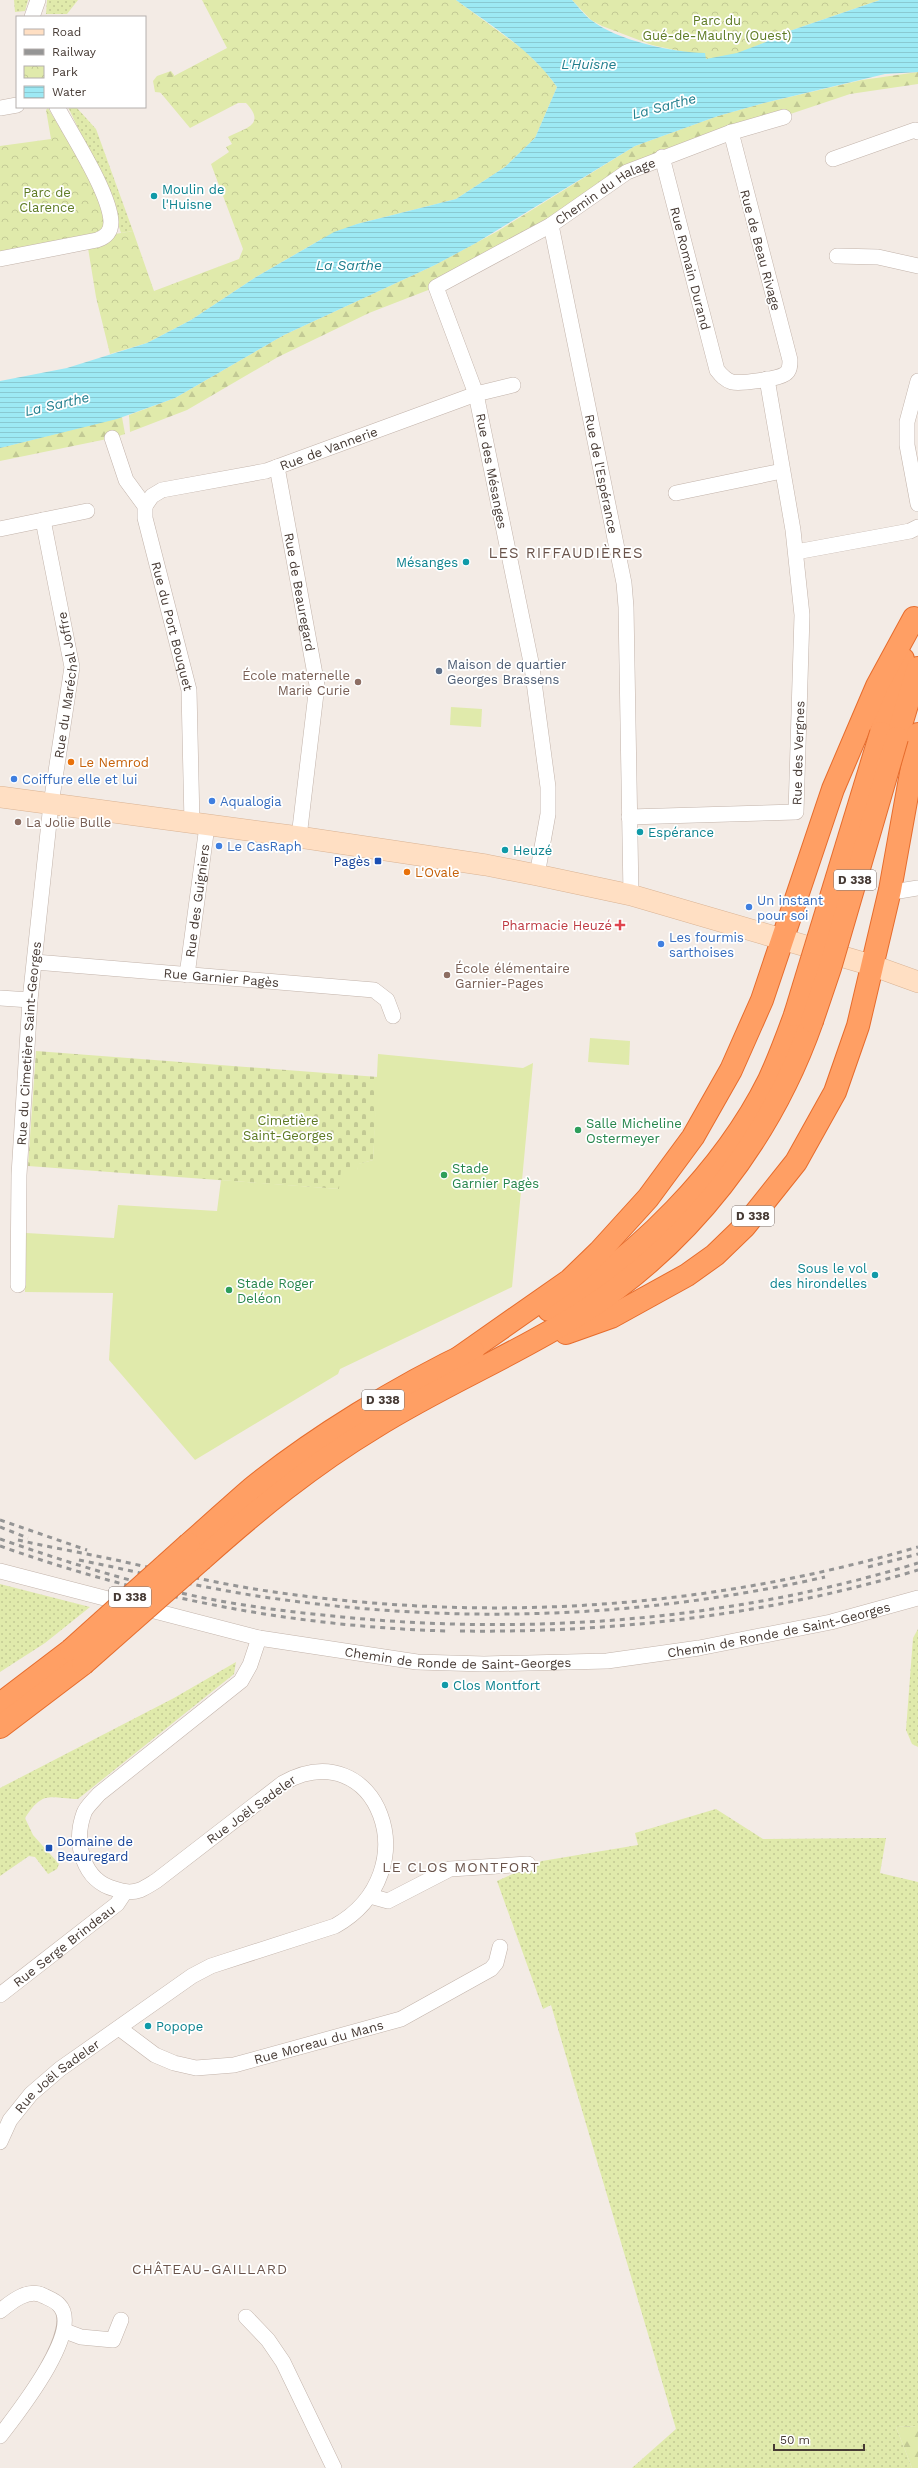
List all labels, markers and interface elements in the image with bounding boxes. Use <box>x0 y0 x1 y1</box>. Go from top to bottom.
park label: Parc du Gué-de-Maulny (Ouest) <box>643 13 791 43</box>
legend <box>16 16 146 108</box>
text: Road <box>52 25 81 39</box>
text: Railway <box>52 45 97 59</box>
water label: L'Huisne <box>561 56 617 72</box>
text: Park <box>52 65 78 79</box>
text: Water <box>52 85 87 99</box>
water label: La Sarthe <box>630 90 698 122</box>
street label: Chemin du Halage <box>552 155 658 228</box>
place label: Moulin de l'Huisne <box>162 182 224 212</box>
park label: Parc de Clarence <box>19 185 75 215</box>
street label: Rue de Beau Rivage <box>737 188 784 312</box>
marker: Moulin de l'Huisne <box>149 191 159 201</box>
street label: Rue Romain Durand <box>667 205 713 332</box>
water label: La Sarthe <box>316 257 382 273</box>
water label: La Sarthe <box>23 389 91 419</box>
street label: Rue des Mésanges <box>473 412 510 530</box>
street label: Rue de l'Espérance <box>582 413 621 535</box>
street label: Rue de Vannerie <box>278 424 380 473</box>
street label: Rue de Beauregard <box>281 532 318 652</box>
district label: LES RIFFAUDIÈRES <box>488 544 644 562</box>
place label: Mésanges <box>396 555 458 570</box>
marker: Mésanges <box>461 557 471 567</box>
street label: Rue du Port Bouquet <box>148 560 196 693</box>
street label: Rue du Maréchal Joffre <box>51 610 80 759</box>
place label: Maison de quartier Georges Brassens <box>447 657 566 687</box>
marker: Maison de quartier Georges Brassens <box>434 666 444 676</box>
place label: École maternelle Marie Curie <box>242 667 350 698</box>
marker: École maternelle Marie Curie <box>353 677 363 687</box>
street label: Rue des Vergnes <box>789 700 807 806</box>
place label: Le Nemrod <box>79 755 149 770</box>
marker: Le Nemrod <box>66 757 76 767</box>
place label: Coiffure elle et lui <box>22 772 137 787</box>
marker: Coiffure elle et lui <box>9 774 19 784</box>
place label: Aqualogia <box>220 794 282 809</box>
marker: Aqualogia <box>207 796 217 806</box>
place label: La Jolie Bulle <box>26 815 111 830</box>
marker: La Jolie Bulle <box>13 817 23 827</box>
place label: Espérance <box>648 825 714 840</box>
marker: Espérance <box>635 827 645 837</box>
place label: Le CasRaph <box>227 839 302 854</box>
marker: Le CasRaph <box>214 841 224 851</box>
street label: Rue des Guigniers <box>182 843 213 958</box>
place label: Heuzé <box>513 843 552 858</box>
marker: Heuzé <box>500 845 510 855</box>
place label: Pagès <box>333 854 370 869</box>
marker: Pagès <box>373 856 383 866</box>
place label: L'Ovale <box>415 865 459 880</box>
marker: L'Ovale <box>402 867 412 877</box>
road number: D 338 <box>834 870 876 890</box>
place label: Un instant pour soi <box>757 893 824 923</box>
marker: Un instant pour soi <box>744 902 754 912</box>
place label: Pharmacie Heuzé <box>502 918 612 933</box>
marker: Pharmacie Heuzé <box>615 920 625 930</box>
place label: Les fourmis sarthoises <box>669 930 744 960</box>
marker: Les fourmis sarthoises <box>656 939 666 949</box>
street label: Rue du Cimetière Saint-Georges <box>14 940 44 1146</box>
place label: École élémentaire Garnier-Pages <box>455 960 570 991</box>
street label: Rue Garnier Pagès <box>163 966 280 990</box>
marker: École élémentaire Garnier-Pages <box>442 970 452 980</box>
park label: Cimetière Saint-Georges <box>243 1113 333 1143</box>
place label: Salle Micheline Ostermeyer <box>586 1116 682 1146</box>
marker: Salle Micheline Ostermeyer <box>573 1125 583 1135</box>
place label: Stade Garnier Pagès <box>452 1161 539 1191</box>
marker: Stade Garnier Pagès <box>439 1170 449 1180</box>
road number: D 338 <box>732 1206 774 1226</box>
place label: Sous le vol des hirondelles <box>770 1261 867 1291</box>
marker: Sous le vol des hirondelles <box>870 1270 880 1280</box>
place label: Stade Roger Deléon <box>237 1276 314 1306</box>
marker: Stade Roger Deléon <box>224 1285 234 1295</box>
road number: D 338 <box>362 1390 404 1410</box>
road number: D 338 <box>109 1587 151 1607</box>
street label: Chemin de Ronde de Saint-Georges <box>666 1599 892 1660</box>
street label: Chemin de Ronde de Saint-Georges <box>344 1644 572 1672</box>
place label: Clos Montfort <box>453 1678 541 1693</box>
marker: Clos Montfort <box>440 1680 450 1690</box>
street label: Rue Joël Sadeler <box>204 1772 299 1847</box>
place label: Domaine de Beauregard <box>57 1834 133 1864</box>
marker: Domaine de Beauregard <box>44 1843 54 1853</box>
district label: LE CLOS MONTFORT <box>382 1859 540 1875</box>
street label: Rue Serge Brindeau <box>10 1901 118 1990</box>
street label: Rue Moreau du Mans <box>252 2017 385 2067</box>
place label: Popope <box>156 2019 203 2034</box>
marker: Popope <box>143 2021 153 2031</box>
street label: Rue Joël Sadeler <box>12 2036 103 2116</box>
district label: CHÂTEAU-GAILLARD <box>132 2261 288 2277</box>
scale bar <box>774 2426 864 2452</box>
text: 50 m <box>780 2433 810 2447</box>

